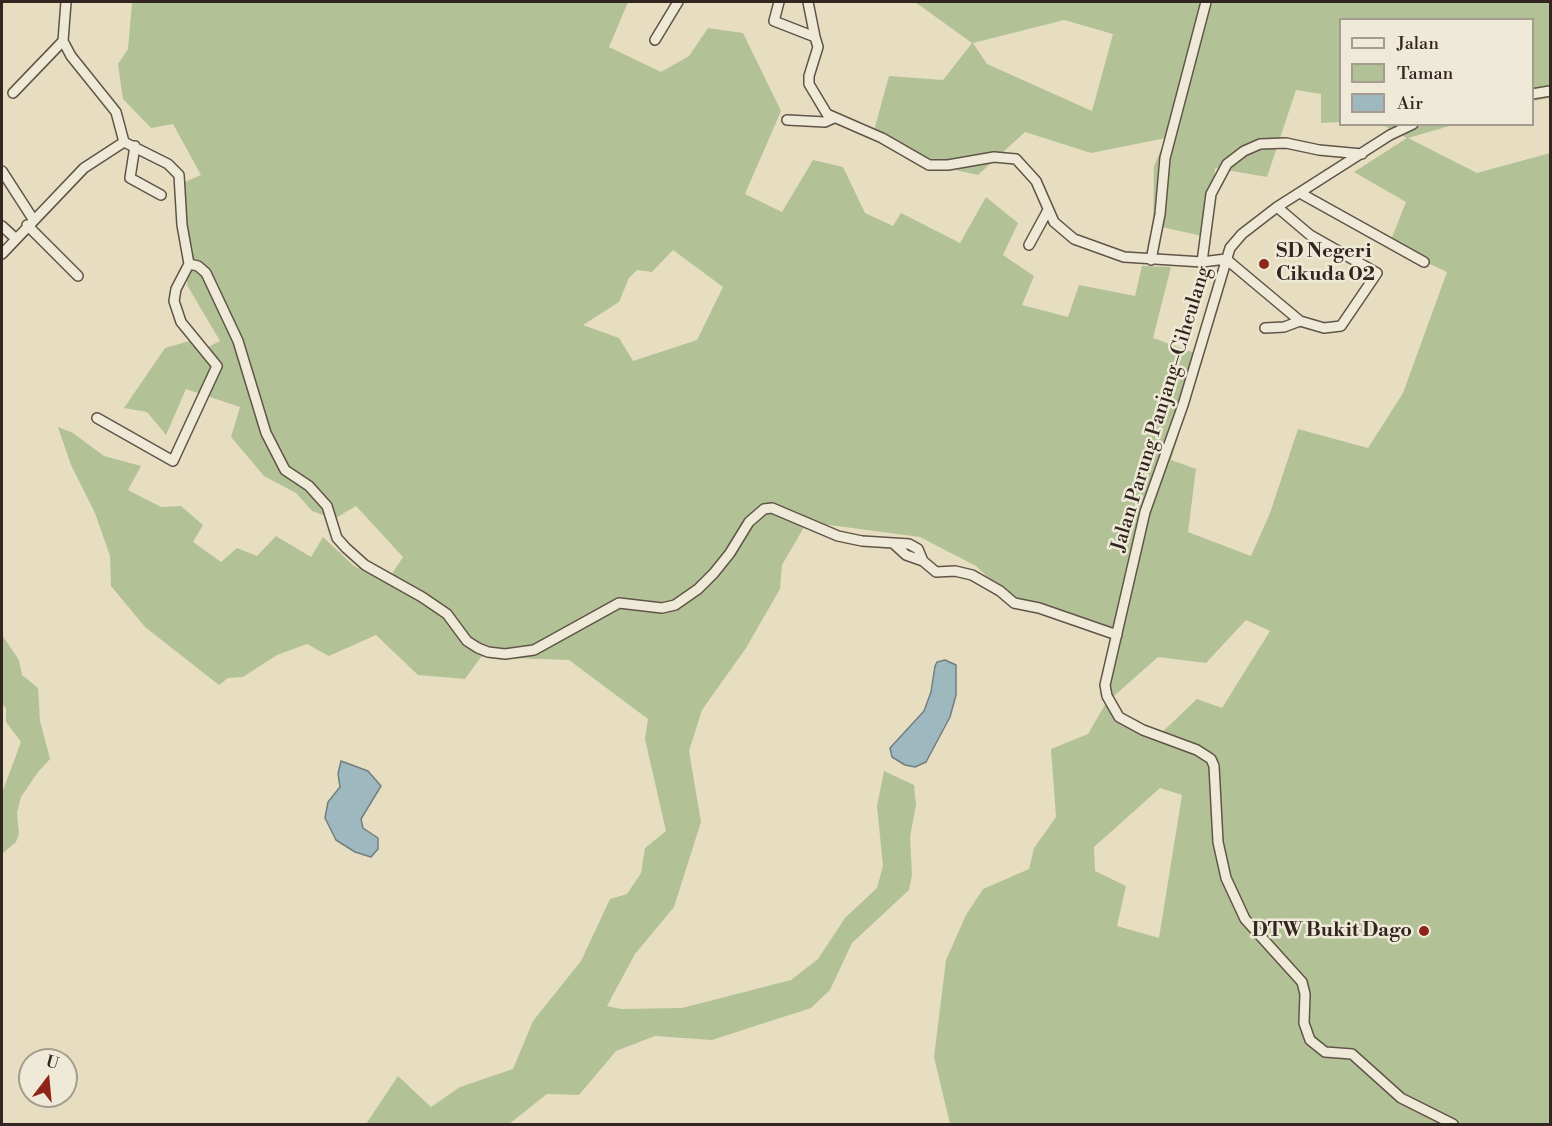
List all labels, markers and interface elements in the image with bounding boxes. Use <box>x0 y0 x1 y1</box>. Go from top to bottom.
legend <box>1339 18 1534 126</box>
text: Jalan <box>1397 32 1439 55</box>
text: Taman <box>1397 62 1453 85</box>
text: Air <box>1397 92 1423 115</box>
place label: SD Negeri Cikuda 02 <box>1276 240 1375 287</box>
marker: SD Negeri Cikuda 02 <box>1257 257 1271 271</box>
street label: Jalan Parung Panjang–Ciheulang <box>1107 263 1217 555</box>
place label: DTW Bukit Dago <box>1252 919 1412 943</box>
marker: DTW Bukit Dago <box>1417 924 1431 938</box>
north arrow <box>18 1048 78 1108</box>
text: U <box>44 1051 61 1074</box>

